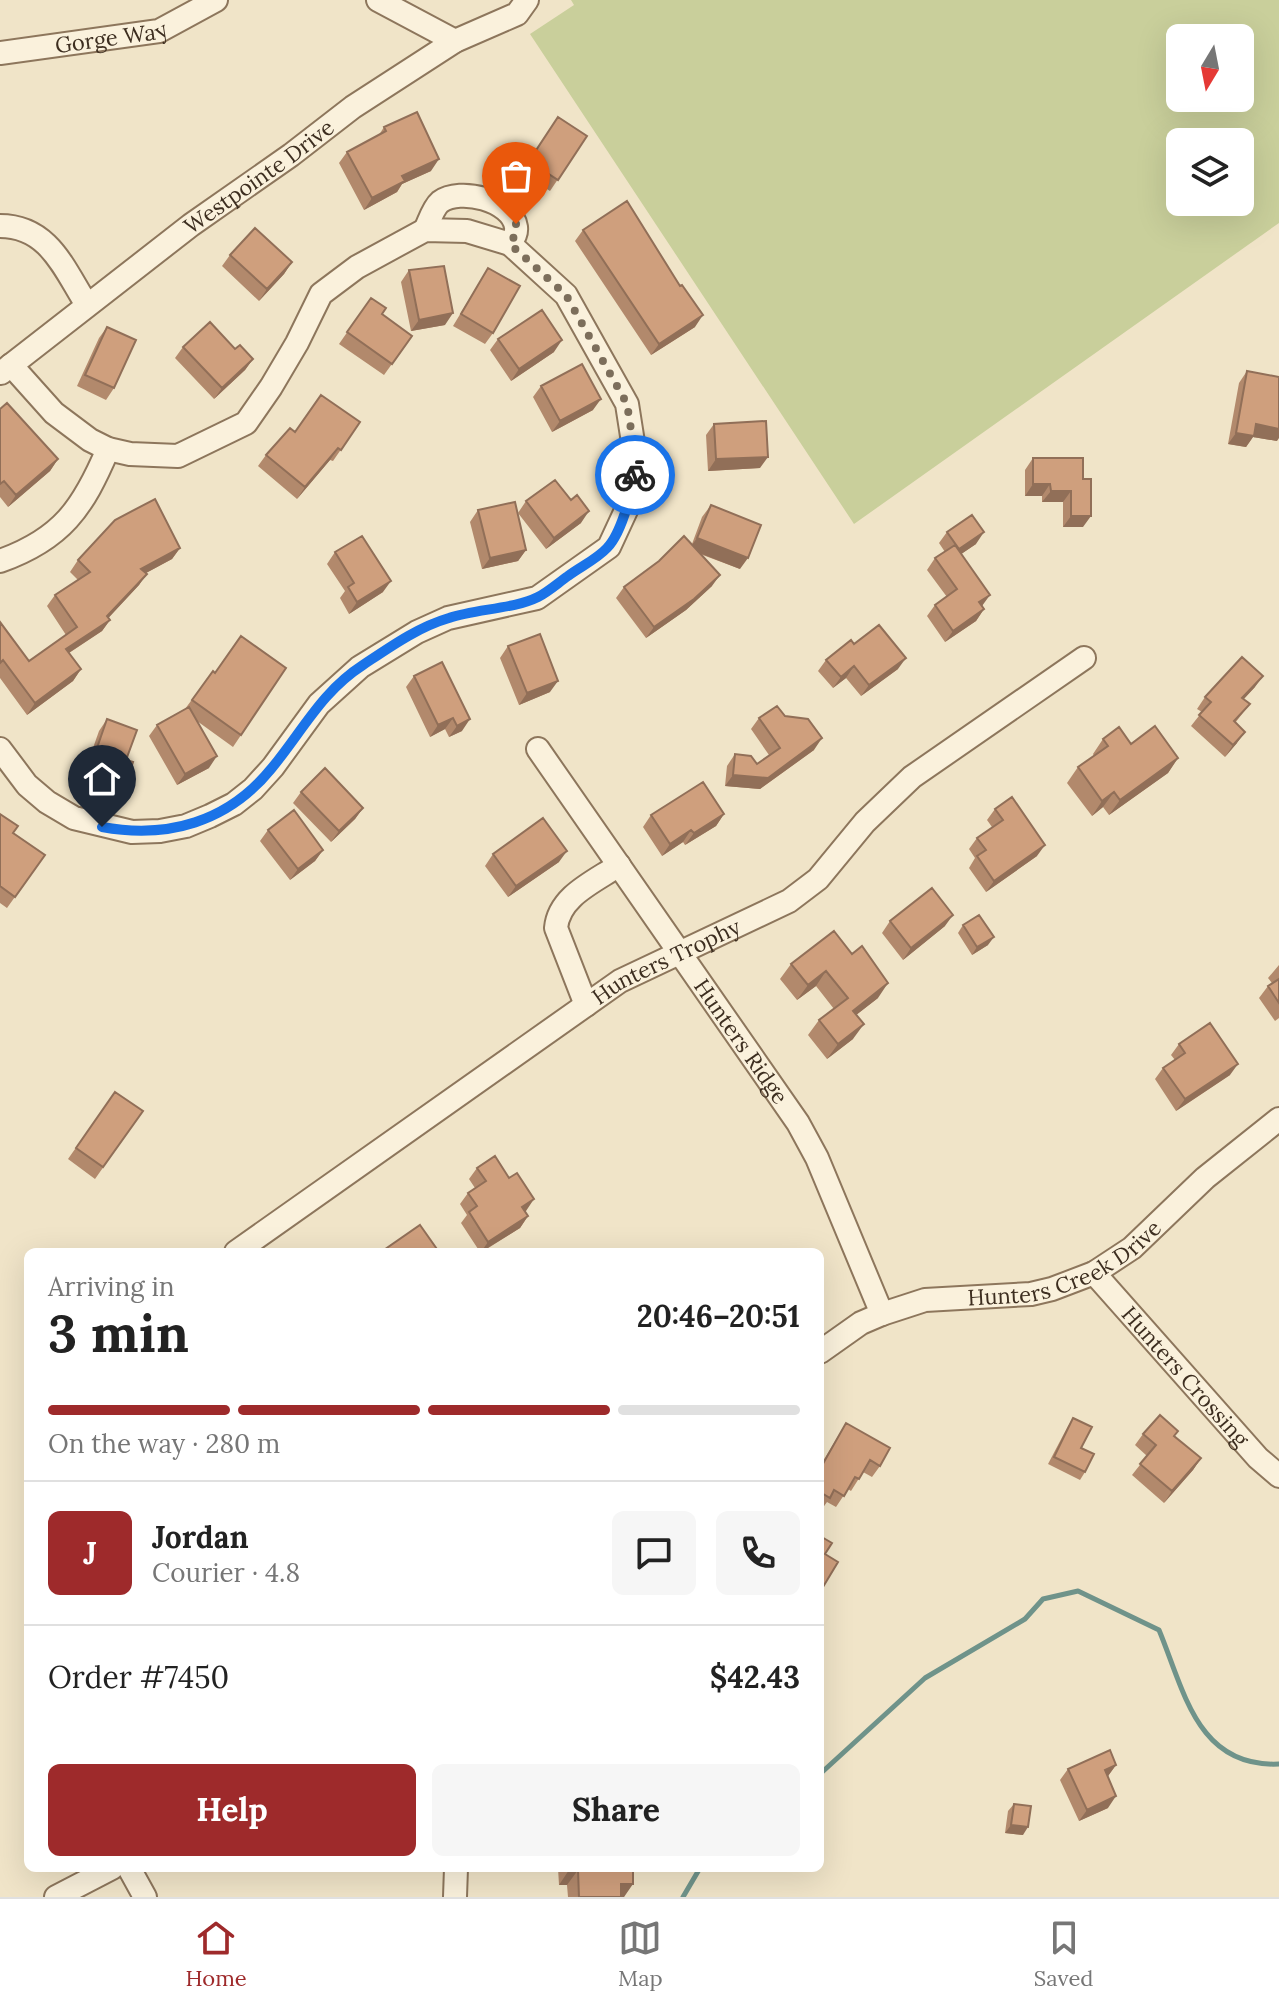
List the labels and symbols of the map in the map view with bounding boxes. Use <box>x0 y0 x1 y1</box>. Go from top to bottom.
street label: Gorge Way <box>53 15 173 59</box>
north arrow <box>1166 24 1254 112</box>
street label: Westpointe Drive <box>178 113 339 240</box>
pin <box>482 142 550 224</box>
courier <box>595 435 675 515</box>
pin <box>68 745 136 827</box>
street label: Hunters Trophy <box>586 912 745 1011</box>
street label: Hunters Ridge <box>688 973 794 1109</box>
street label: Hunters Creek Drive <box>967 1214 1167 1312</box>
street label: Hunters Crossing <box>1116 1300 1256 1453</box>

